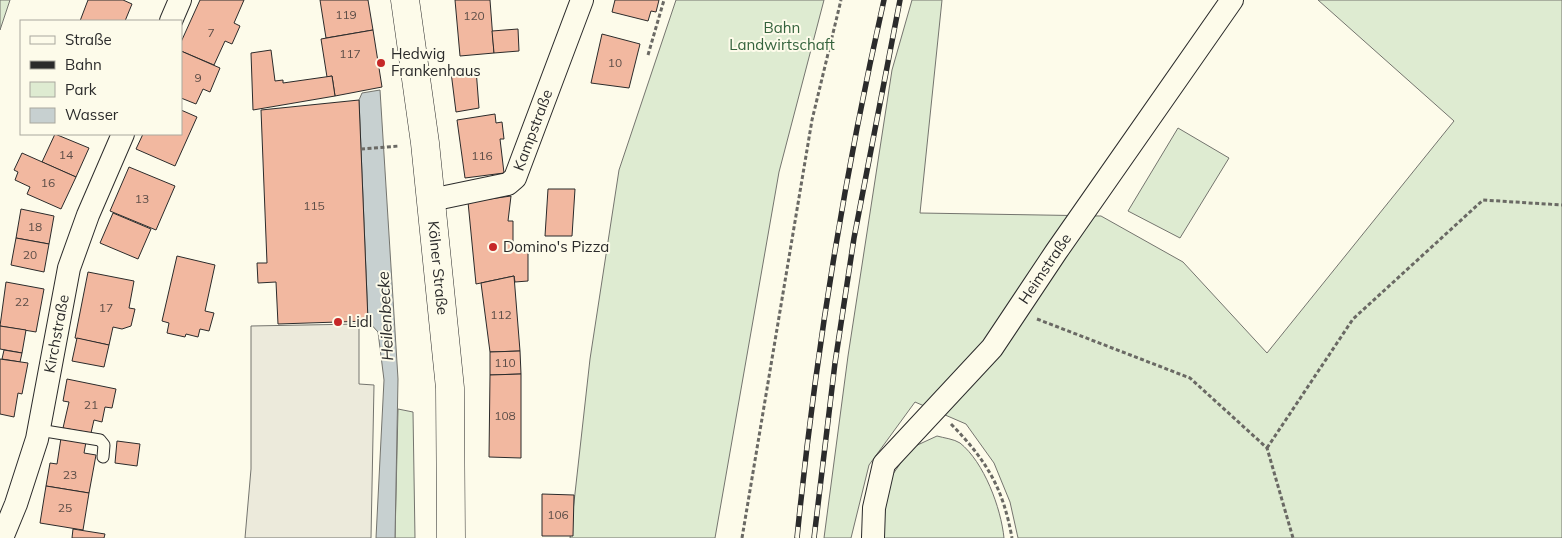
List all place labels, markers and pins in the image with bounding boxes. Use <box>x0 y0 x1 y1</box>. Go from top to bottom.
place label: Hedwig Frankenhaus <box>391 44 481 80</box>
marker: Hedwig Frankenhaus <box>375 57 387 69</box>
place label: Domino's Pizza <box>503 237 609 256</box>
marker: Domino's Pizza <box>487 241 499 253</box>
place label: Lidl <box>348 312 372 331</box>
marker: Lidl <box>332 316 344 328</box>

